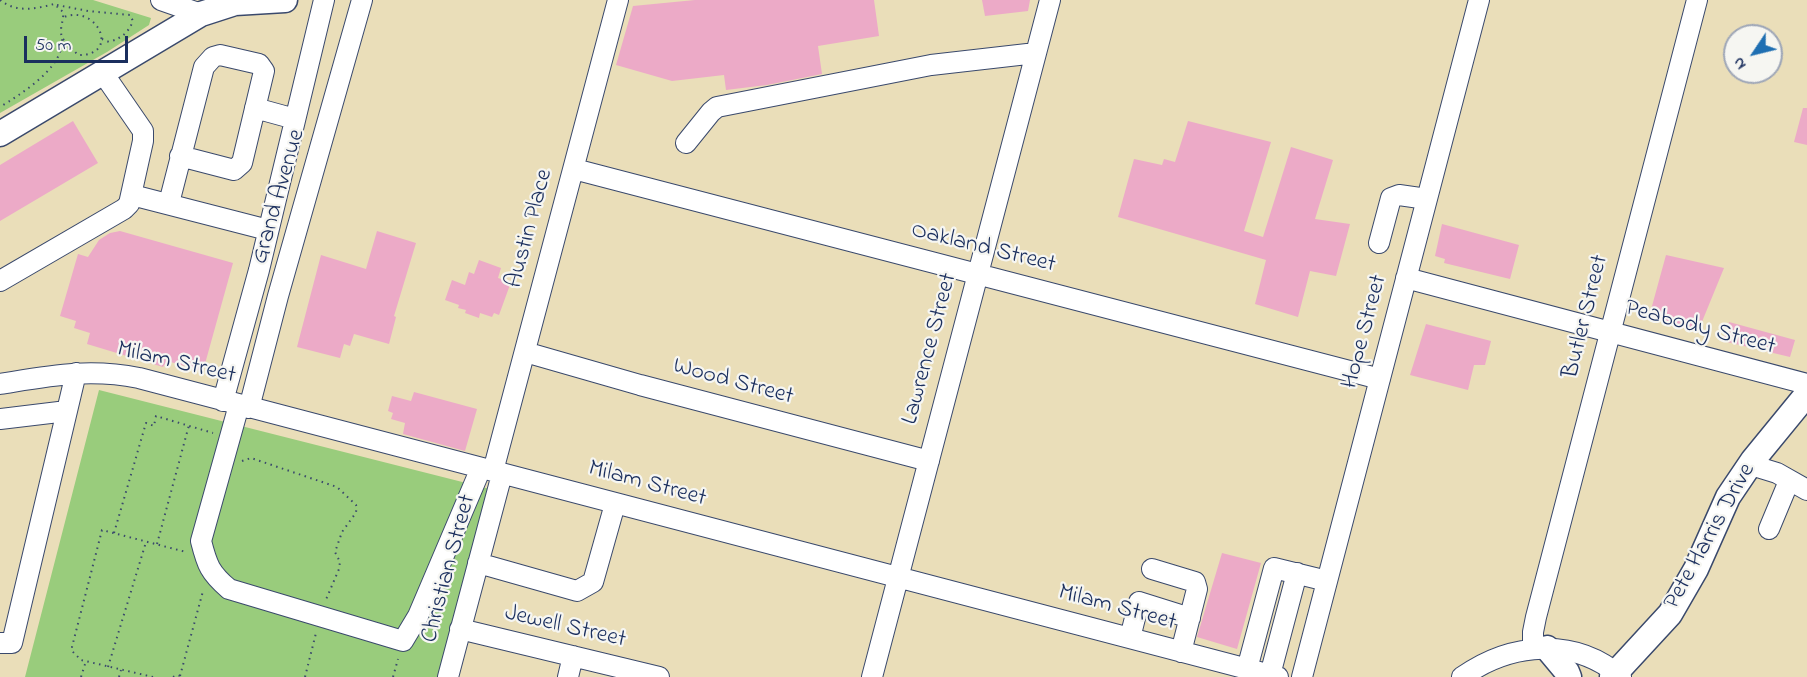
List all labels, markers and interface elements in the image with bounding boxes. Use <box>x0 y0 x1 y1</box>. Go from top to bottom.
scale bar <box>27 24 130 62</box>
north arrow <box>1723 24 1783 84</box>
text: 50 m <box>35 33 72 59</box>
text: N <box>1727 52 1753 74</box>
street label: Grand Avenue <box>247 126 313 268</box>
street label: Austin Place <box>501 166 561 292</box>
street label: Oakland Street <box>908 217 1058 281</box>
street label: Butler Street <box>1558 252 1616 382</box>
street label: Lawrence Street <box>897 270 965 428</box>
street label: Hope Street <box>1337 272 1395 392</box>
street label: Peabody Street <box>1622 295 1778 363</box>
street label: Milam Street <box>114 336 238 392</box>
street label: Wood Street <box>670 353 796 413</box>
street label: Milam Street <box>585 455 709 515</box>
street label: Pete Harris Drive <box>1659 459 1763 615</box>
street label: Christian Street <box>416 492 484 646</box>
street label: Milam Street <box>1055 579 1179 639</box>
street label: Jewell Street <box>502 600 628 656</box>

